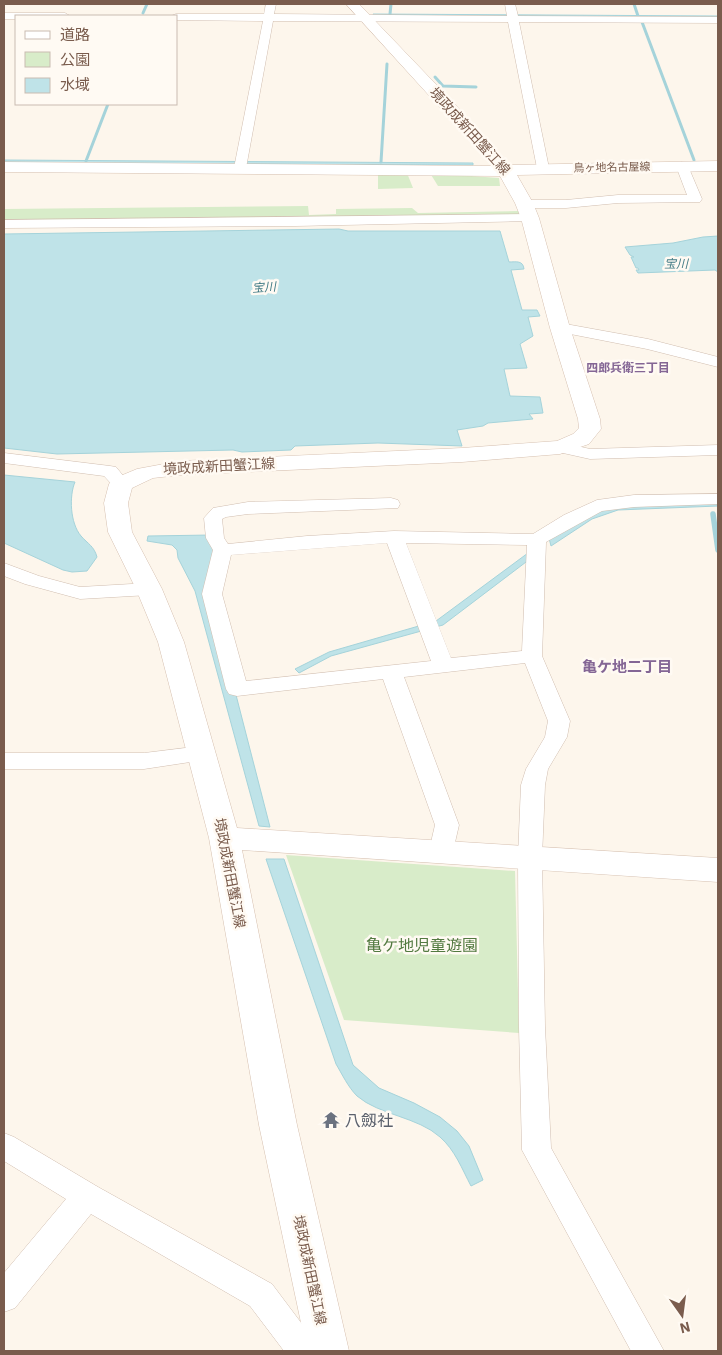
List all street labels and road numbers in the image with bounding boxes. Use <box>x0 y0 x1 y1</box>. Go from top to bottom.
street label: 境政成新田蟹江線 <box>426 83 514 179</box>
street label: 鳥ヶ地名古屋線 <box>573 159 651 175</box>
street label: 境政成新田蟹江線 <box>163 454 275 478</box>
street label: 境政成新田蟹江線 <box>210 816 250 930</box>
street label: 境政成新田蟹江線 <box>290 1213 330 1327</box>

